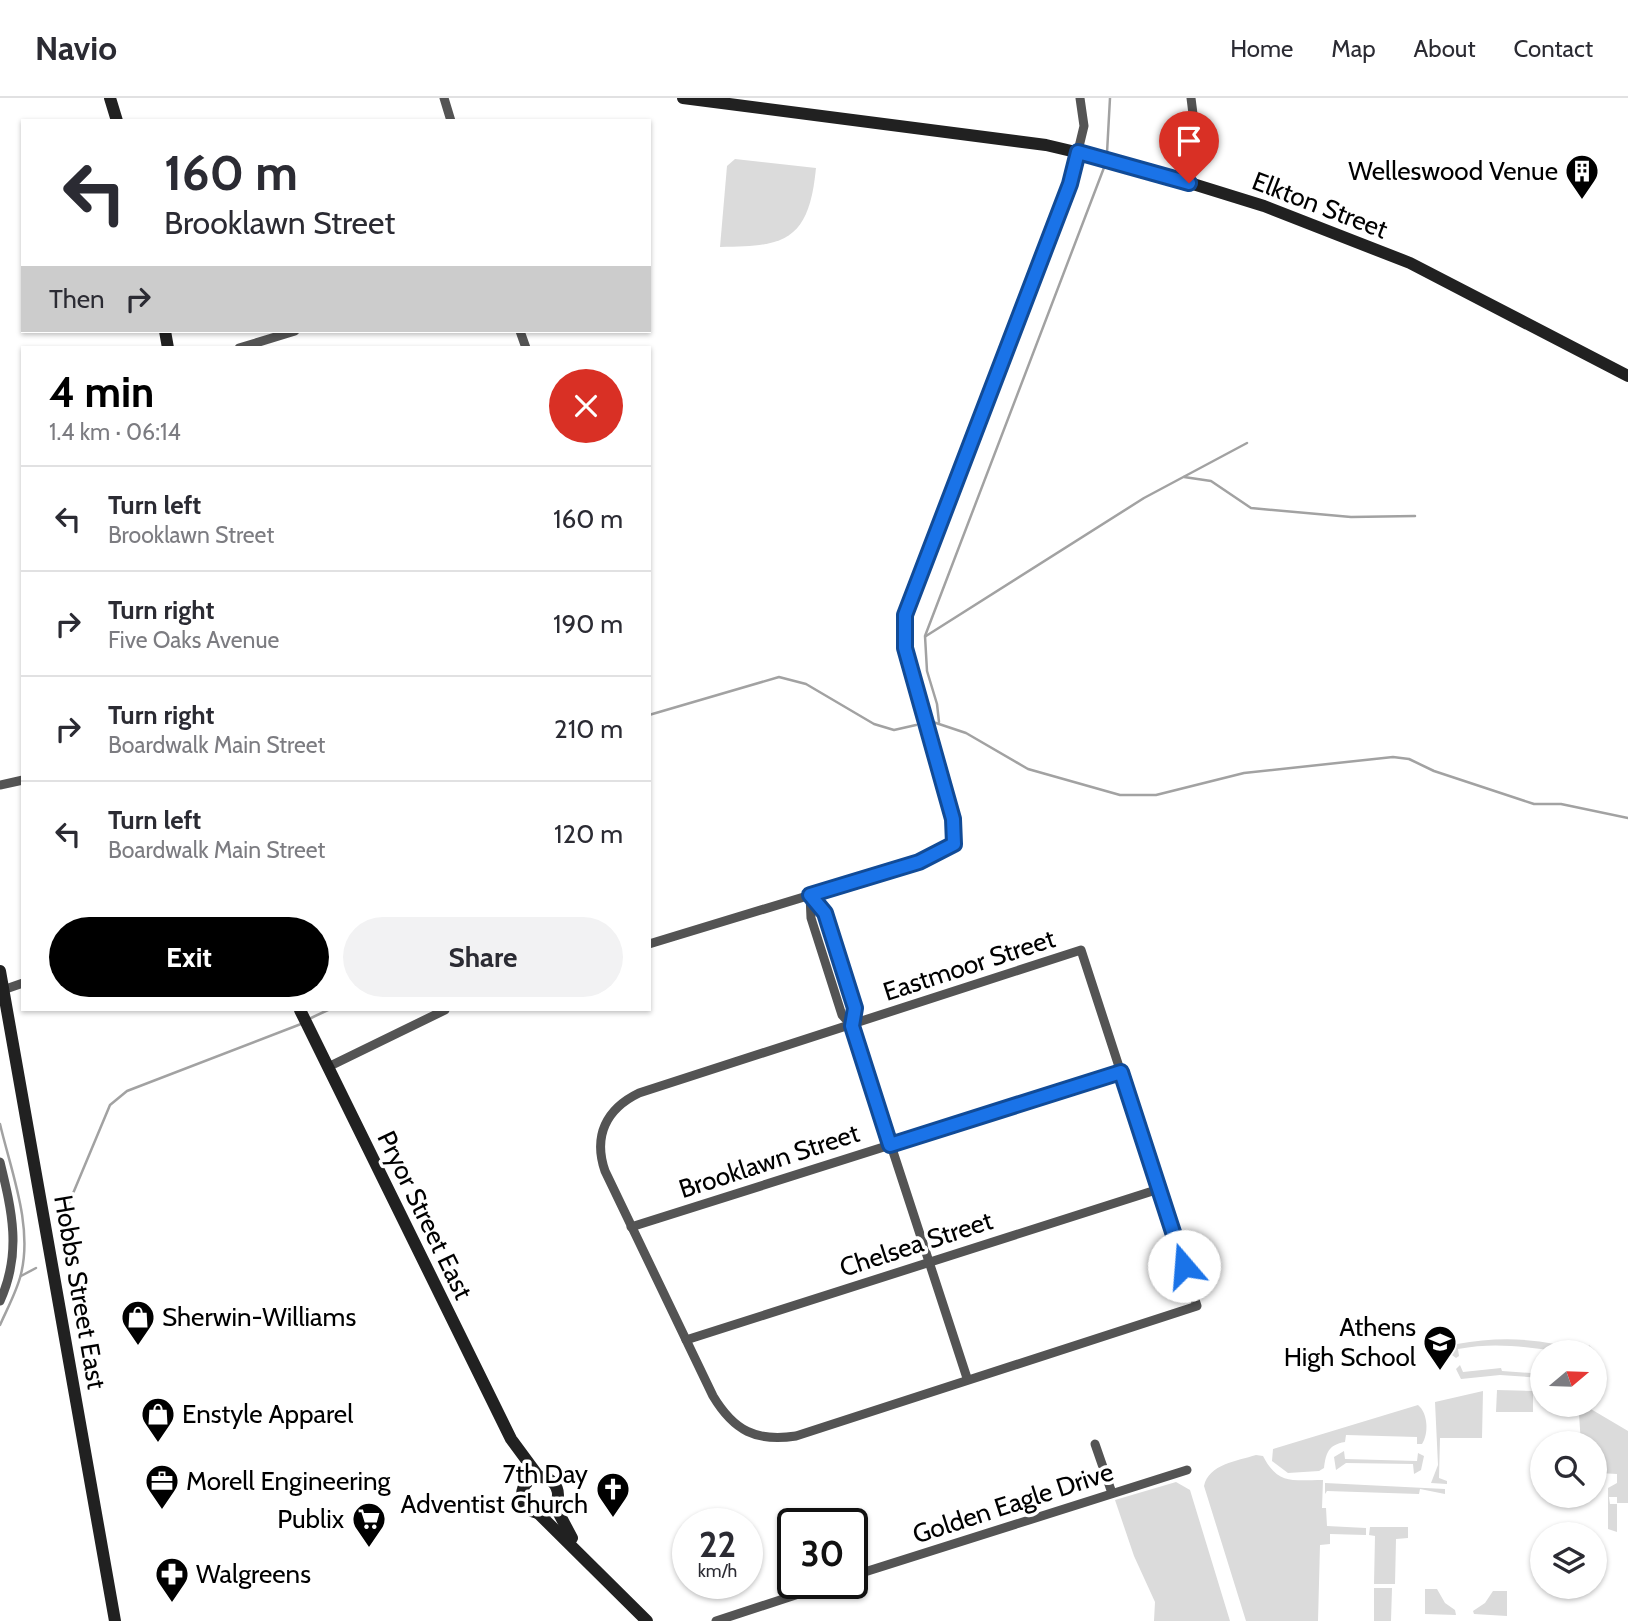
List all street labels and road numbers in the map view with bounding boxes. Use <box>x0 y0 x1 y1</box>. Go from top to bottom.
street label: Elkton Street <box>1248 165 1392 246</box>
street label: Eastmoor Street <box>879 922 1059 1008</box>
street label: Brooklawn Street <box>675 1117 863 1205</box>
street label: Pryor Street East <box>370 1126 480 1305</box>
street label: Hobbs Street East <box>47 1192 113 1392</box>
street label: Chelsea Street <box>836 1204 997 1284</box>
street label: Golden Eagle Drive <box>909 1455 1117 1551</box>

